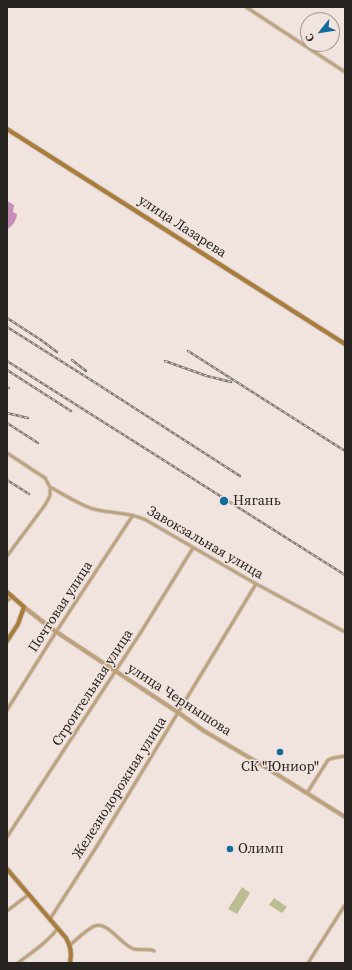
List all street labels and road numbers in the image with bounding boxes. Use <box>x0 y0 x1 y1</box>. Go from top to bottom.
street label: улица Лазарева <box>135 192 229 262</box>
street label: Завокзальная улица <box>144 503 266 583</box>
street label: Почтовая улица <box>25 558 97 656</box>
street label: Строительная улица <box>49 626 137 750</box>
street label: улица Чернышова <box>124 660 234 740</box>
street label: Железнодорожная улица <box>69 714 171 862</box>

